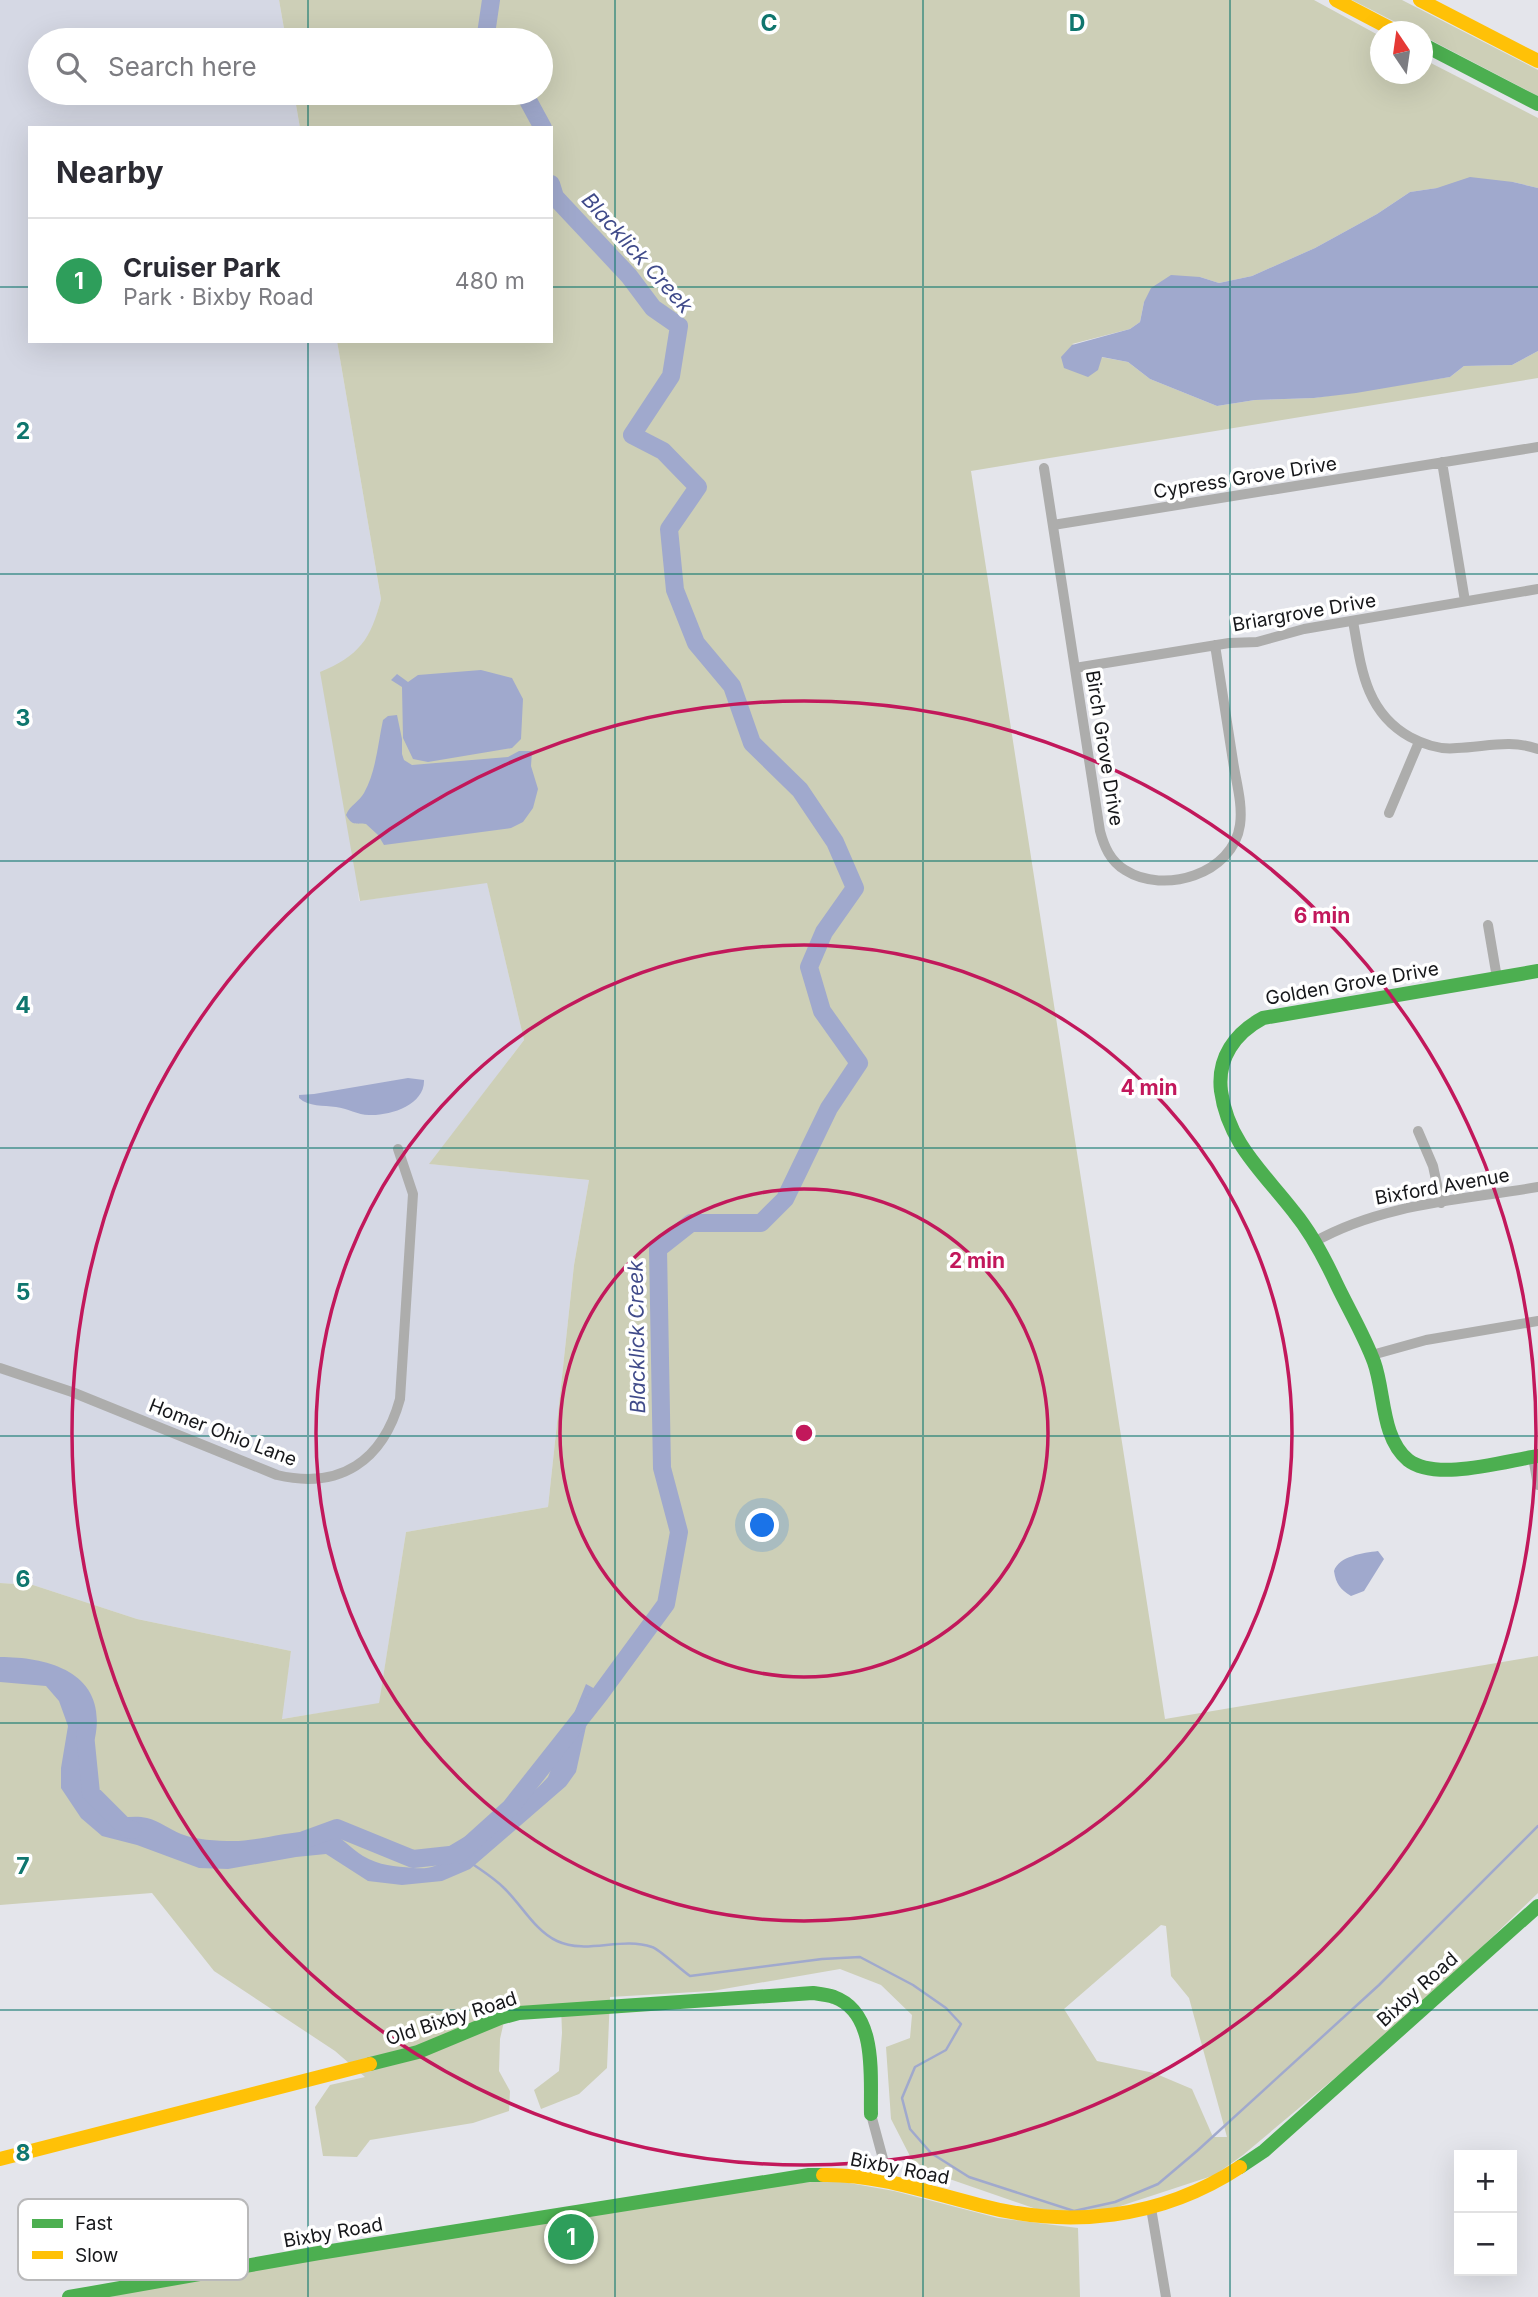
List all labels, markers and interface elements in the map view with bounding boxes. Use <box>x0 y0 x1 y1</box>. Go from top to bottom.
text: C <box>760 9 778 37</box>
text: D <box>1069 9 1085 37</box>
north arrow <box>1370 21 1433 84</box>
search box <box>28 28 553 105</box>
icon: search <box>52 48 90 86</box>
text: Search here <box>108 51 257 82</box>
text: Nearby <box>56 154 164 190</box>
water label: Blacklick Creek <box>577 187 698 318</box>
text: Cruiser Park <box>123 252 281 283</box>
text: 1 <box>74 267 84 295</box>
text: 480 m <box>455 267 525 295</box>
text: Park · Bixby Road <box>123 283 314 311</box>
text: 2 <box>16 417 30 445</box>
street label: Cypress Grove Drive <box>1152 452 1338 503</box>
street label: Briargrove Drive <box>1230 589 1378 636</box>
street label: Birch Grove Drive <box>1081 669 1128 828</box>
text: 3 <box>16 704 30 732</box>
text: 6 min <box>1294 903 1350 928</box>
street label: Golden Grove Drive <box>1264 957 1440 1010</box>
text: 4 <box>15 991 31 1019</box>
text: 4 min <box>1120 1075 1178 1100</box>
street label: Bixford Avenue <box>1373 1163 1511 1210</box>
text: 2 min <box>949 1248 1005 1273</box>
water label: Blacklick Creek <box>623 1260 650 1414</box>
text: 5 <box>16 1278 30 1306</box>
street label: Homer Ohio Lane <box>146 1394 300 1471</box>
centre of rings <box>792 1421 816 1445</box>
your location <box>745 1508 779 1542</box>
text: 6 <box>16 1565 30 1593</box>
text: 7 <box>16 1852 30 1880</box>
street label: Bixby Road <box>1372 1947 1462 2032</box>
street label: Old Bixby Road <box>383 1986 520 2051</box>
text: 8 <box>16 2139 30 2167</box>
street label: Bixby Road <box>848 2148 951 2189</box>
map controls <box>1454 2150 1517 2276</box>
button: + <box>1454 2150 1517 2213</box>
legend <box>18 2199 248 2280</box>
pin: 1 <box>548 2211 594 2263</box>
text: Fast <box>75 2212 113 2235</box>
street label: Bixby Road <box>282 2212 385 2253</box>
button: − <box>1454 2213 1517 2276</box>
text: Slow <box>75 2244 118 2267</box>

